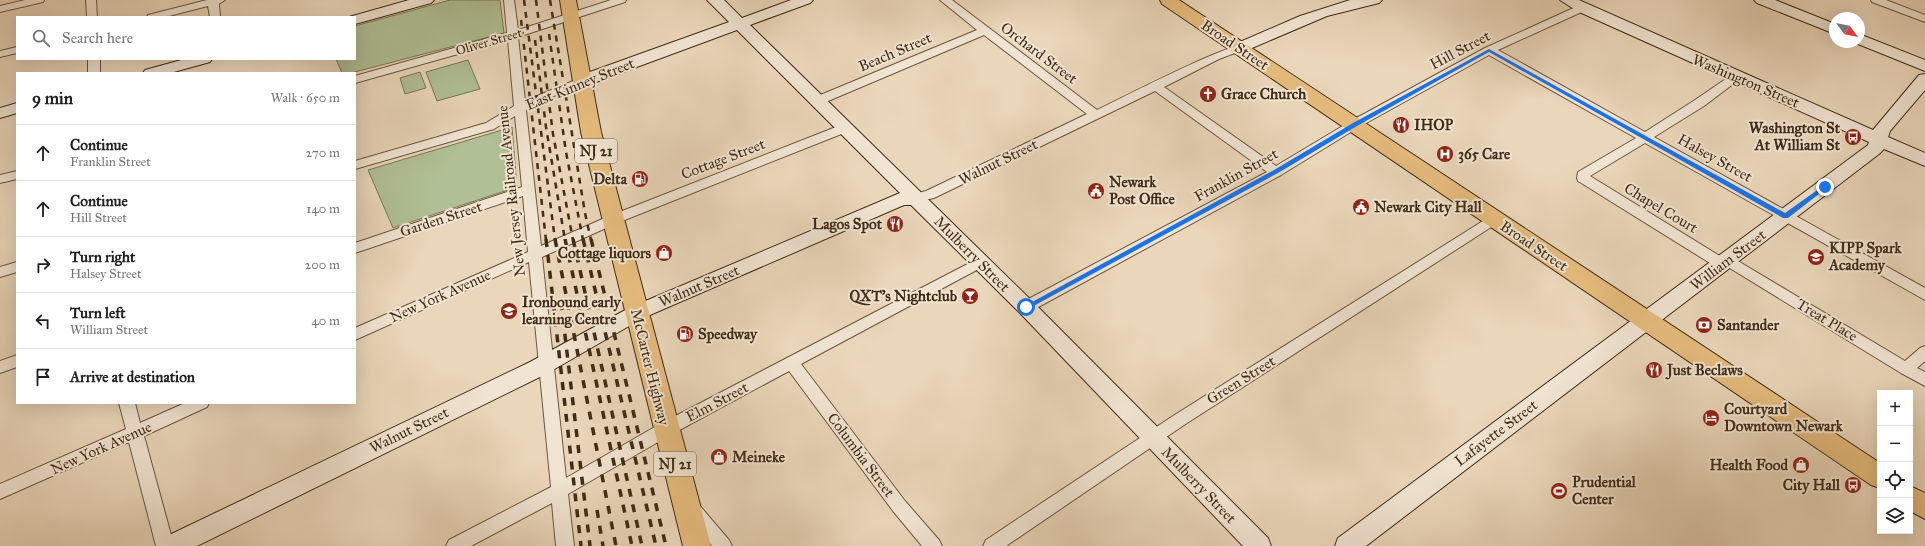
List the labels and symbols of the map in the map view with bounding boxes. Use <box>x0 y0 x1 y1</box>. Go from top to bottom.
north arrow <box>1829 12 1865 48</box>
street label: Broad Street <box>1198 16 1273 74</box>
street label: Orchard Street <box>997 18 1082 88</box>
street label: Oliver Street <box>454 25 524 59</box>
street label: Hill Street <box>1427 26 1494 73</box>
street label: Beach Street <box>856 28 935 75</box>
street label: Washington Street <box>1690 50 1803 112</box>
street label: East Kinney Street <box>523 54 638 114</box>
church icon: Grace Church <box>1198 84 1218 104</box>
place label: Grace Church <box>1221 85 1307 103</box>
street label: New Jersey Railroad Avenue <box>493 105 530 277</box>
restaurant icon: IHOP <box>1391 115 1411 135</box>
place label: IHOP <box>1414 116 1454 134</box>
place label: Washington St At William St <box>1749 119 1841 154</box>
bus stop icon: Washington St At William St <box>1843 127 1863 147</box>
street label: Halsey Street <box>1675 130 1756 186</box>
street label: Cottage Street <box>678 134 768 183</box>
street label: Walnut Street <box>956 135 1041 189</box>
road number: NJ 21 <box>575 139 617 163</box>
street label: Franklin Street <box>1191 144 1282 205</box>
hospital icon: 365 Care <box>1435 144 1455 164</box>
place label: 365 Care <box>1458 145 1511 164</box>
fuel station icon: Delta <box>630 169 650 189</box>
place label: Delta <box>593 170 628 188</box>
place label: Newark Post Office <box>1109 173 1176 208</box>
route end <box>1816 178 1834 196</box>
street label: Chapel Court <box>1621 179 1702 237</box>
public building icon: Newark Post Office <box>1086 181 1106 201</box>
street label: Garden Street <box>398 197 485 241</box>
public building icon: Newark City Hall <box>1351 197 1371 217</box>
place label: Newark City Hall <box>1374 198 1483 217</box>
street label: Mulberry Street <box>930 212 1014 296</box>
restaurant icon: Lagos Spot <box>885 214 905 234</box>
place label: Lagos Spot <box>812 215 883 234</box>
street label: Broad Street <box>1497 217 1572 275</box>
street label: William Street <box>1687 225 1770 294</box>
place label: KIPP Spark Academy <box>1828 239 1902 275</box>
shop icon: Cottage liquors <box>654 243 674 263</box>
place label: Cottage liquors <box>558 244 652 263</box>
school or university icon: KIPP Spark Academy <box>1806 247 1826 267</box>
street label: Walnut Street <box>656 261 743 311</box>
street label: New York Avenue <box>387 266 493 326</box>
bar icon: QXT's Nightclub <box>960 286 980 306</box>
place label: QXT's Nightclub <box>849 287 958 306</box>
place label: Ironbound early learning Centre <box>521 293 621 329</box>
street label: Treat Place <box>1793 295 1861 345</box>
route start <box>1017 298 1035 316</box>
school or university icon: Ironbound early learning Centre <box>499 301 519 321</box>
street label: McCarter Highway <box>627 307 673 428</box>
bank icon: Santander <box>1694 315 1714 335</box>
place label: Santander <box>1717 316 1780 334</box>
fuel station icon: Speedway <box>675 324 695 344</box>
place label: Speedway <box>698 325 758 344</box>
street label: Green Street <box>1203 351 1279 408</box>
restaurant icon: Just Beclaws <box>1644 360 1664 380</box>
place label: Just Beclaws <box>1665 361 1743 380</box>
street label: Elm Street <box>683 378 752 426</box>
street label: Lafayette Street <box>1451 396 1542 470</box>
place label: Courtyard Downtown Newark <box>1724 400 1844 435</box>
street label: Walnut Street <box>367 403 452 457</box>
hotel icon: Courtyard Downtown Newark <box>1701 408 1721 428</box>
street label: Columbia Street <box>824 409 899 501</box>
street label: New York Avenue <box>48 418 154 478</box>
street label: Mulberry Street <box>1158 443 1241 528</box>
shop icon: Meineke <box>709 447 729 467</box>
place label: Meineke <box>732 448 786 466</box>
road number: NJ 21 <box>654 452 696 476</box>
shop icon: Health Food <box>1791 455 1811 475</box>
place label: Health Food <box>1709 456 1788 474</box>
place label: Prudential Center <box>1572 473 1637 508</box>
bus stop icon: City Hall <box>1843 475 1863 495</box>
place label: City Hall <box>1783 476 1841 495</box>
sports icon: Prudential Center <box>1549 481 1569 501</box>

